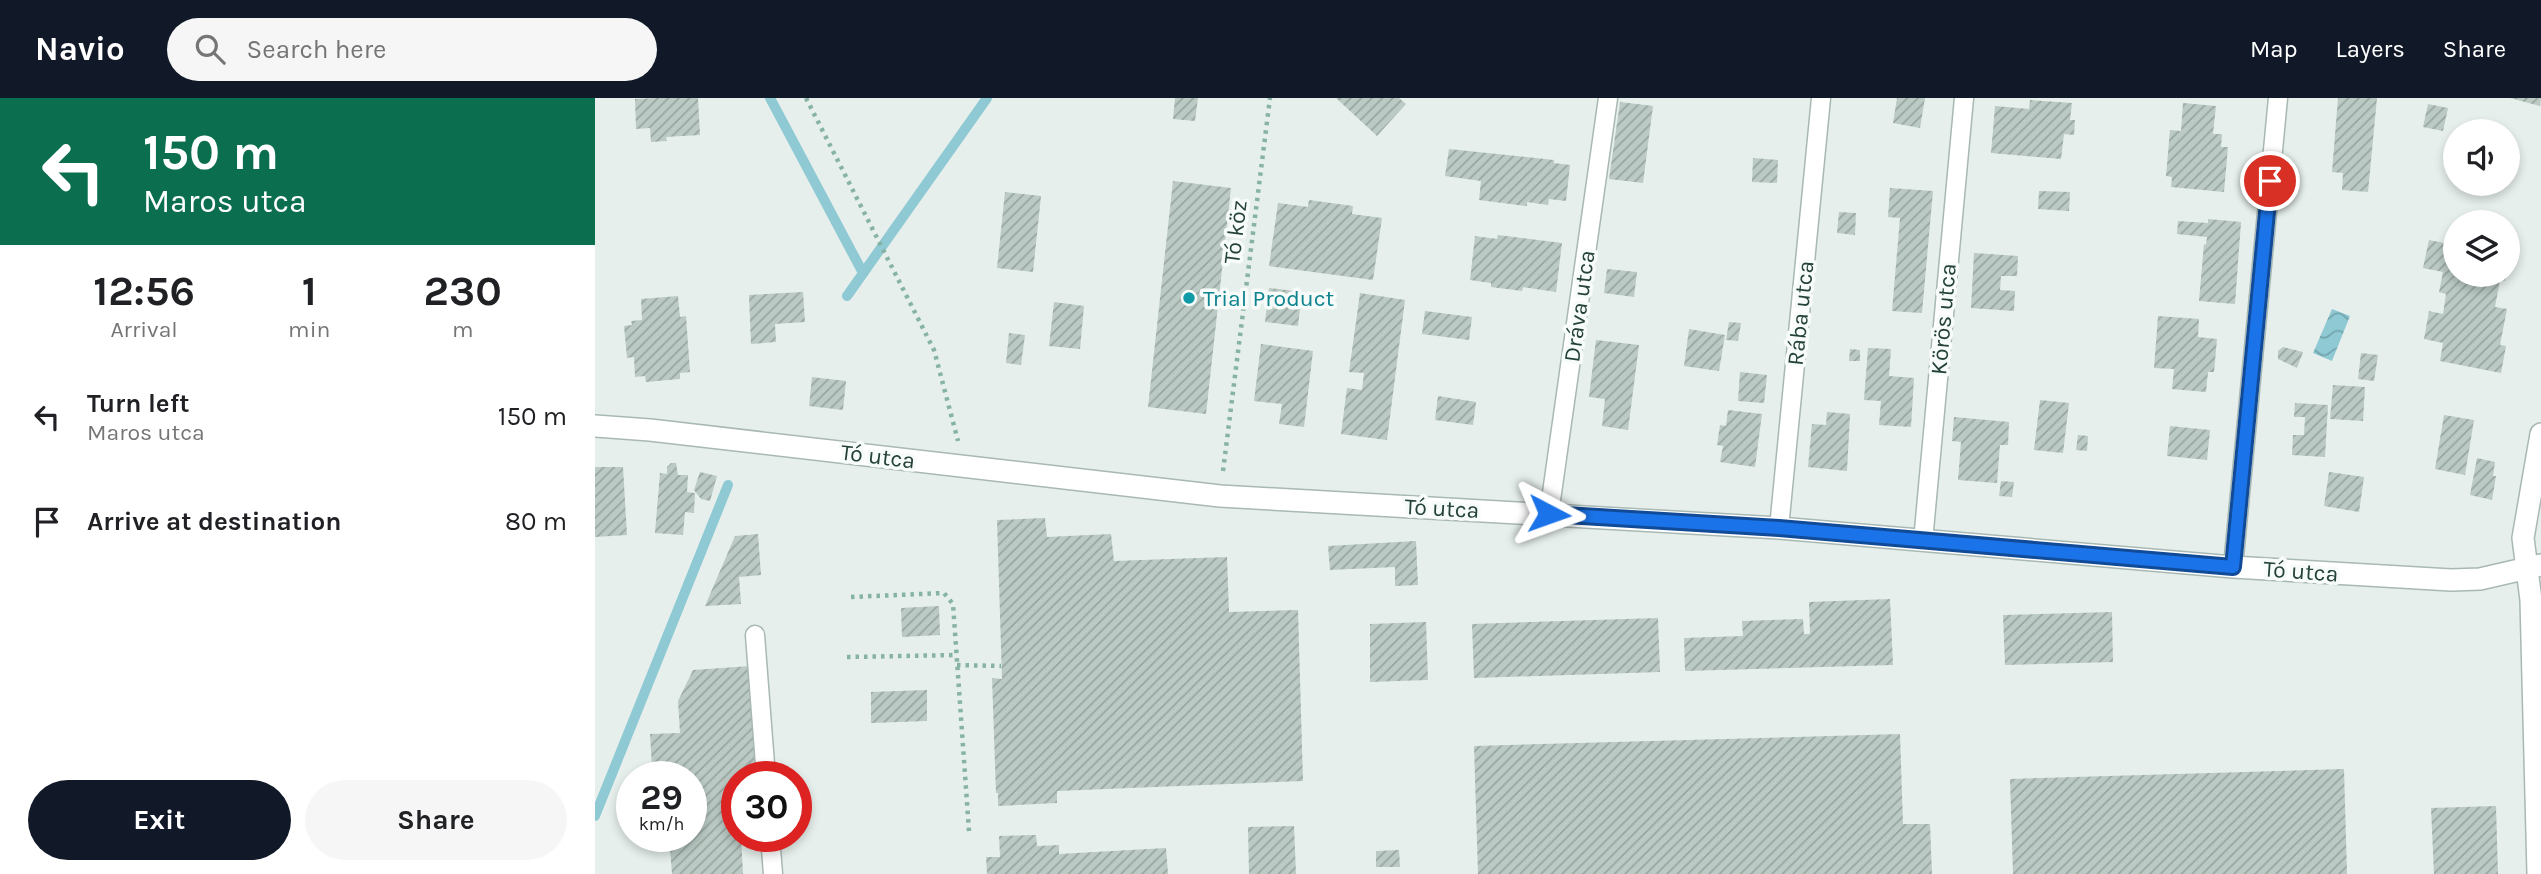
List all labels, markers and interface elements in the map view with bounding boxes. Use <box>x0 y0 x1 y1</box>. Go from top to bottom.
search box <box>167 18 657 81</box>
text: Navio <box>35 30 125 68</box>
icon: search <box>191 30 229 68</box>
text: Search here <box>247 34 386 65</box>
text: Map <box>2250 35 2298 63</box>
text: Layers <box>2336 35 2405 63</box>
text: Share <box>2443 35 2506 63</box>
map controls <box>2443 119 2520 287</box>
button: sound <box>2443 119 2520 196</box>
text: 150 m <box>143 124 279 181</box>
icon: left <box>28 126 119 217</box>
pin <box>2240 151 2300 211</box>
icon: arrive <box>2251 162 2289 200</box>
text: Maros utca <box>143 183 307 220</box>
street label: Tó köz <box>1218 199 1253 266</box>
button: layers <box>2443 210 2520 287</box>
street label: Dráva utca <box>1558 248 1601 364</box>
street label: Rába utca <box>1782 259 1819 367</box>
street label: Körös utca <box>1925 262 1962 376</box>
text: 12:56 <box>93 266 195 316</box>
text: 1 <box>302 266 317 316</box>
text: 230 <box>424 266 502 316</box>
place label: Trial Product <box>1203 285 1335 312</box>
marker: Trial Product <box>1181 290 1197 306</box>
text: Arrival <box>110 316 178 343</box>
text: min <box>288 316 330 343</box>
text: m <box>452 316 473 343</box>
text: Turn left <box>87 388 189 419</box>
icon: left <box>28 398 66 436</box>
text: 150 m <box>498 401 567 432</box>
text: Maros utca <box>87 419 205 446</box>
street label: Tó utca <box>839 439 917 474</box>
position arrow <box>1512 477 1586 551</box>
street label: Tó utca <box>1404 493 1480 524</box>
icon: arrive <box>28 503 66 541</box>
text: Arrive at destination <box>87 506 341 537</box>
text: 80 m <box>505 506 567 537</box>
street label: Tó utca <box>2263 555 2339 588</box>
speed limit sign: 30 <box>721 761 812 852</box>
text: 29 <box>640 777 683 818</box>
button: Exit <box>28 780 291 860</box>
button: Share <box>305 780 567 860</box>
text: km/h <box>639 813 684 835</box>

